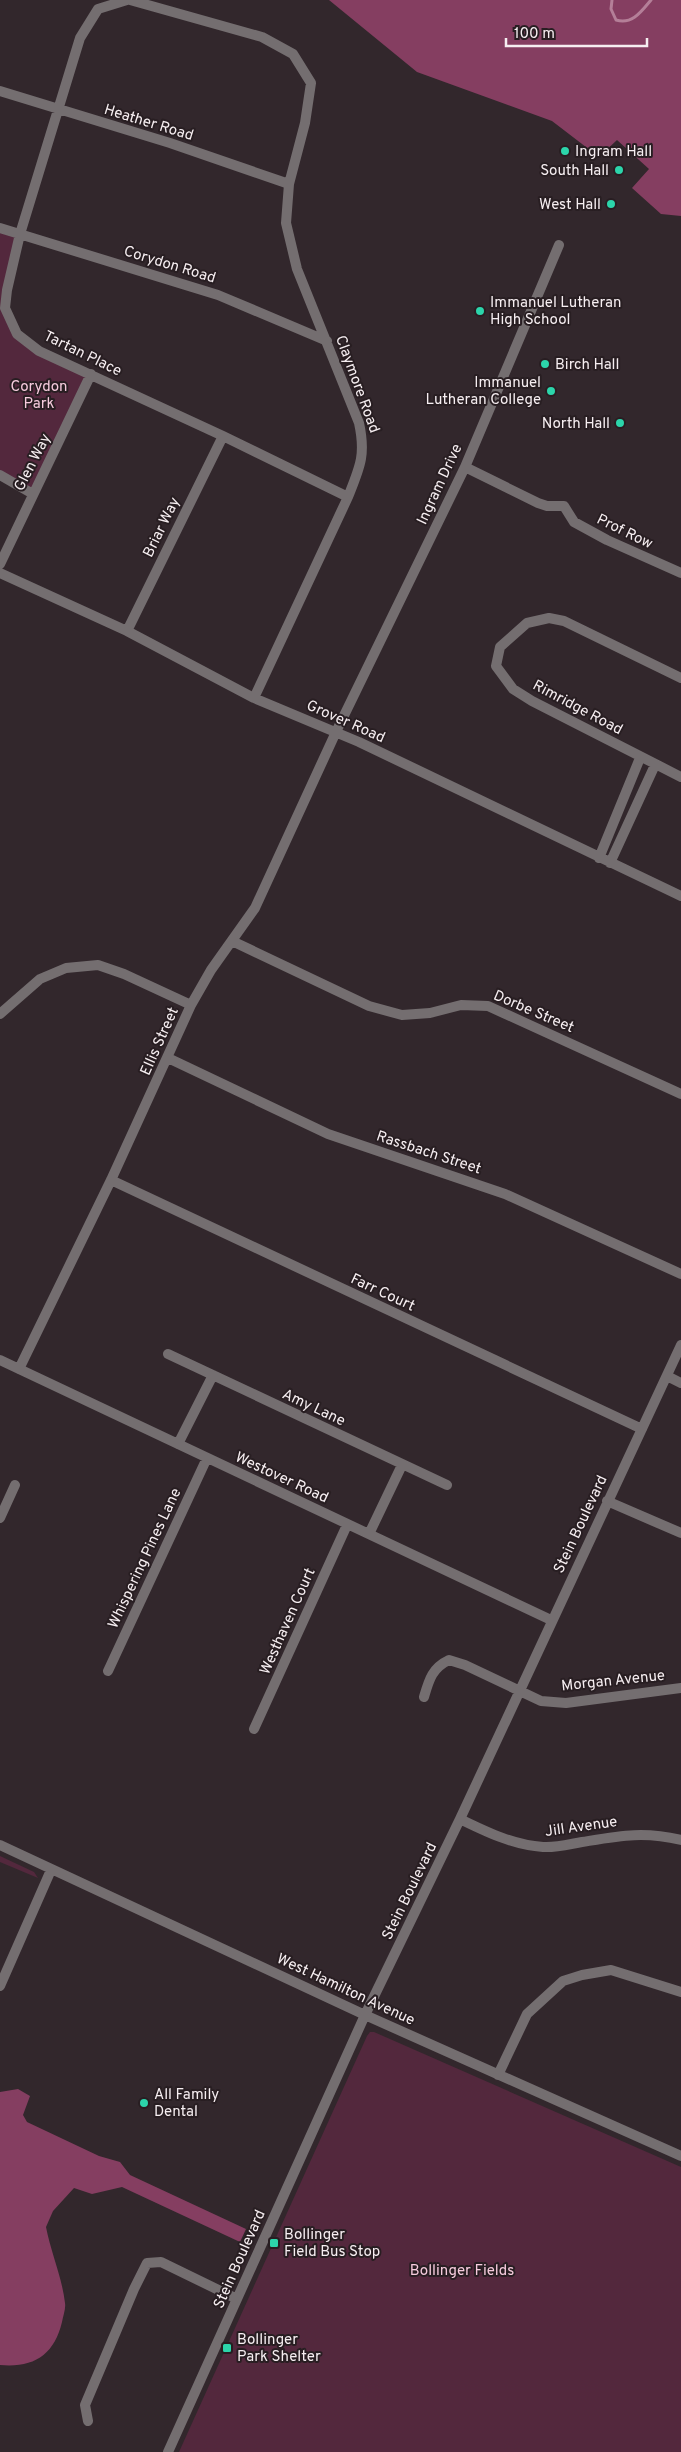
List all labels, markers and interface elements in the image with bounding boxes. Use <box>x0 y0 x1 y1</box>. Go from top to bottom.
scale bar <box>506 15 647 47</box>
text: 100 m <box>514 25 555 44</box>
street label: Heather Road <box>102 101 196 146</box>
place label: Ingram Hall <box>575 143 652 162</box>
marker: Ingram Hall <box>559 145 571 157</box>
place label: South Hall <box>540 162 609 181</box>
marker: South Hall <box>613 164 625 176</box>
place label: West Hall <box>539 196 601 215</box>
marker: West Hall <box>605 198 617 210</box>
street label: Corydon Road <box>121 242 218 288</box>
place label: Immanuel Lutheran High School <box>490 294 622 330</box>
marker: Immanuel Lutheran High School <box>474 305 486 317</box>
street label: Tartan Place <box>40 327 125 381</box>
street label: Claymore Road <box>330 333 383 436</box>
place label: Birch Hall <box>555 356 619 375</box>
marker: Birch Hall <box>539 358 551 370</box>
place label: Immanuel Lutheran College <box>426 374 541 410</box>
park label: Corydon Park <box>10 378 68 414</box>
marker: Immanuel Lutheran College <box>545 385 557 397</box>
place label: North Hall <box>542 415 610 434</box>
marker: North Hall <box>614 417 626 429</box>
street label: Glen Way <box>11 431 56 495</box>
street label: Ingram Drive <box>413 441 467 528</box>
street label: Briar Way <box>140 494 185 561</box>
street label: Prof Row <box>593 511 656 554</box>
street label: Rimridge Road <box>529 677 626 740</box>
street label: Grover Road <box>303 697 388 748</box>
street label: Dorbe Street <box>490 987 577 1038</box>
street label: Ellis Street <box>137 1005 184 1079</box>
street label: Rassbach Street <box>374 1128 483 1179</box>
street label: Farr Court <box>347 1270 418 1317</box>
street label: Amy Lane <box>279 1385 348 1431</box>
street label: Westover Road <box>232 1448 331 1508</box>
street label: Stein Boulevard <box>550 1473 612 1577</box>
street label: Whispering Pines Lane <box>104 1485 186 1632</box>
street label: Westhaven Court <box>256 1565 320 1678</box>
street label: Morgan Avenue <box>560 1667 666 1696</box>
street label: Jill Avenue <box>544 1813 619 1842</box>
street label: Stein Boulevard <box>379 1840 442 1943</box>
street label: West Hamilton Avenue <box>273 1950 417 2031</box>
place label: All Family Dental <box>154 2086 219 2122</box>
marker: All Family Dental <box>138 2097 150 2109</box>
street label: Stein Boulevard <box>210 2207 271 2312</box>
place label: Bollinger Field Bus Stop <box>284 2226 380 2262</box>
marker: Bollinger Field Bus Stop <box>268 2237 280 2249</box>
park label: Bollinger Fields <box>410 2262 514 2281</box>
place label: Bollinger Park Shelter <box>237 2331 321 2367</box>
marker: Bollinger Park Shelter <box>221 2342 233 2354</box>

